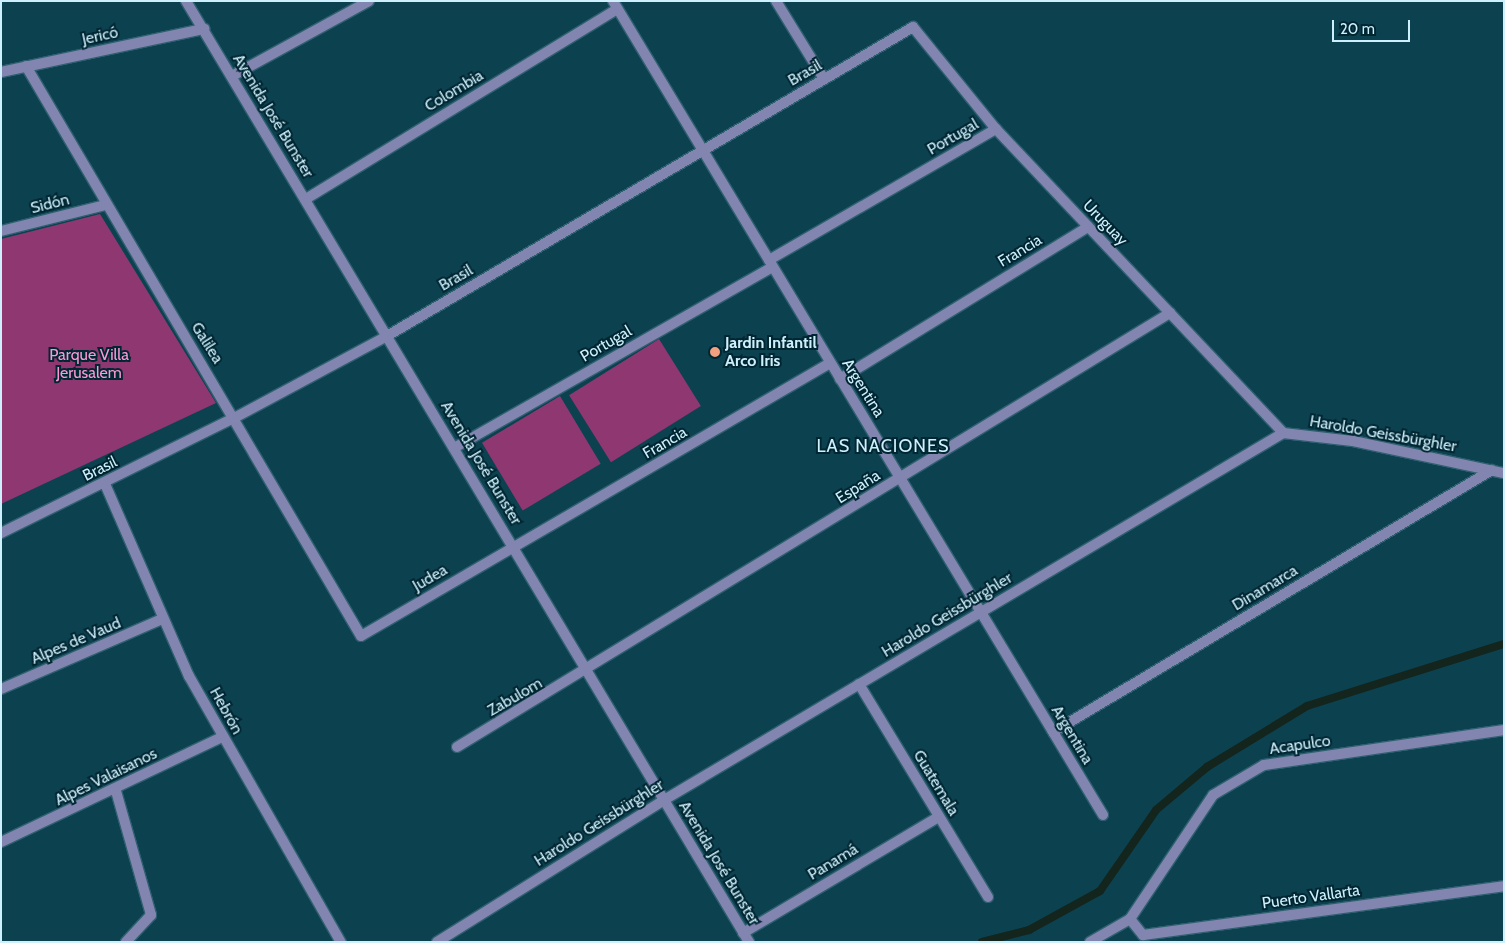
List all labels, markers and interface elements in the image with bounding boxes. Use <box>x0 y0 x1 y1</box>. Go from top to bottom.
scale bar <box>1335 10 1412 42</box>
text: 20 m <box>1340 20 1375 38</box>
street label: Jericó <box>80 23 120 49</box>
street label: Avenida José Bunster <box>229 51 317 181</box>
street label: Brasil <box>785 56 825 90</box>
street label: Colombia <box>421 66 487 116</box>
street label: Portugal <box>924 115 982 159</box>
street label: Sidón <box>29 190 71 218</box>
street label: Uruguay <box>1078 196 1132 250</box>
street label: Francia <box>995 231 1045 271</box>
street label: Brasil <box>436 261 476 295</box>
street label: Galilea <box>187 319 227 367</box>
street label: Portugal <box>577 322 635 366</box>
place label: Jardin Infantil Arco Iris <box>725 333 817 371</box>
park label: Parque Villa Jerusalem <box>49 345 129 383</box>
marker: Jardin Infantil Arco Iris <box>709 346 721 358</box>
street label: Argentina <box>838 355 888 421</box>
street label: Avenida José Bunster <box>437 398 525 528</box>
street label: Haroldo Geissbürghler <box>1308 412 1458 456</box>
street label: Francia <box>640 423 690 463</box>
district label: LAS NACIONES <box>815 435 951 457</box>
street label: Brasil <box>80 453 120 485</box>
street label: España <box>832 466 884 508</box>
street label: Judea <box>409 560 451 596</box>
street label: Dinamarca <box>1229 561 1301 615</box>
street label: Haroldo Geissbürghler <box>878 568 1016 662</box>
street label: Alpes de Vaud <box>28 613 124 669</box>
street label: Zabulom <box>484 674 546 720</box>
street label: Hebrón <box>205 684 247 738</box>
street label: Argentina <box>1047 702 1097 768</box>
street label: Acapulco <box>1268 731 1332 759</box>
street label: Alpes Valaisanos <box>52 744 160 810</box>
street label: Guatemala <box>909 747 963 819</box>
street label: Haroldo Geissbürghler <box>531 775 667 871</box>
street label: Avenida José Bunster <box>675 798 763 928</box>
street label: Panamá <box>805 840 861 884</box>
street label: Puerto Vallarta <box>1261 881 1361 913</box>

